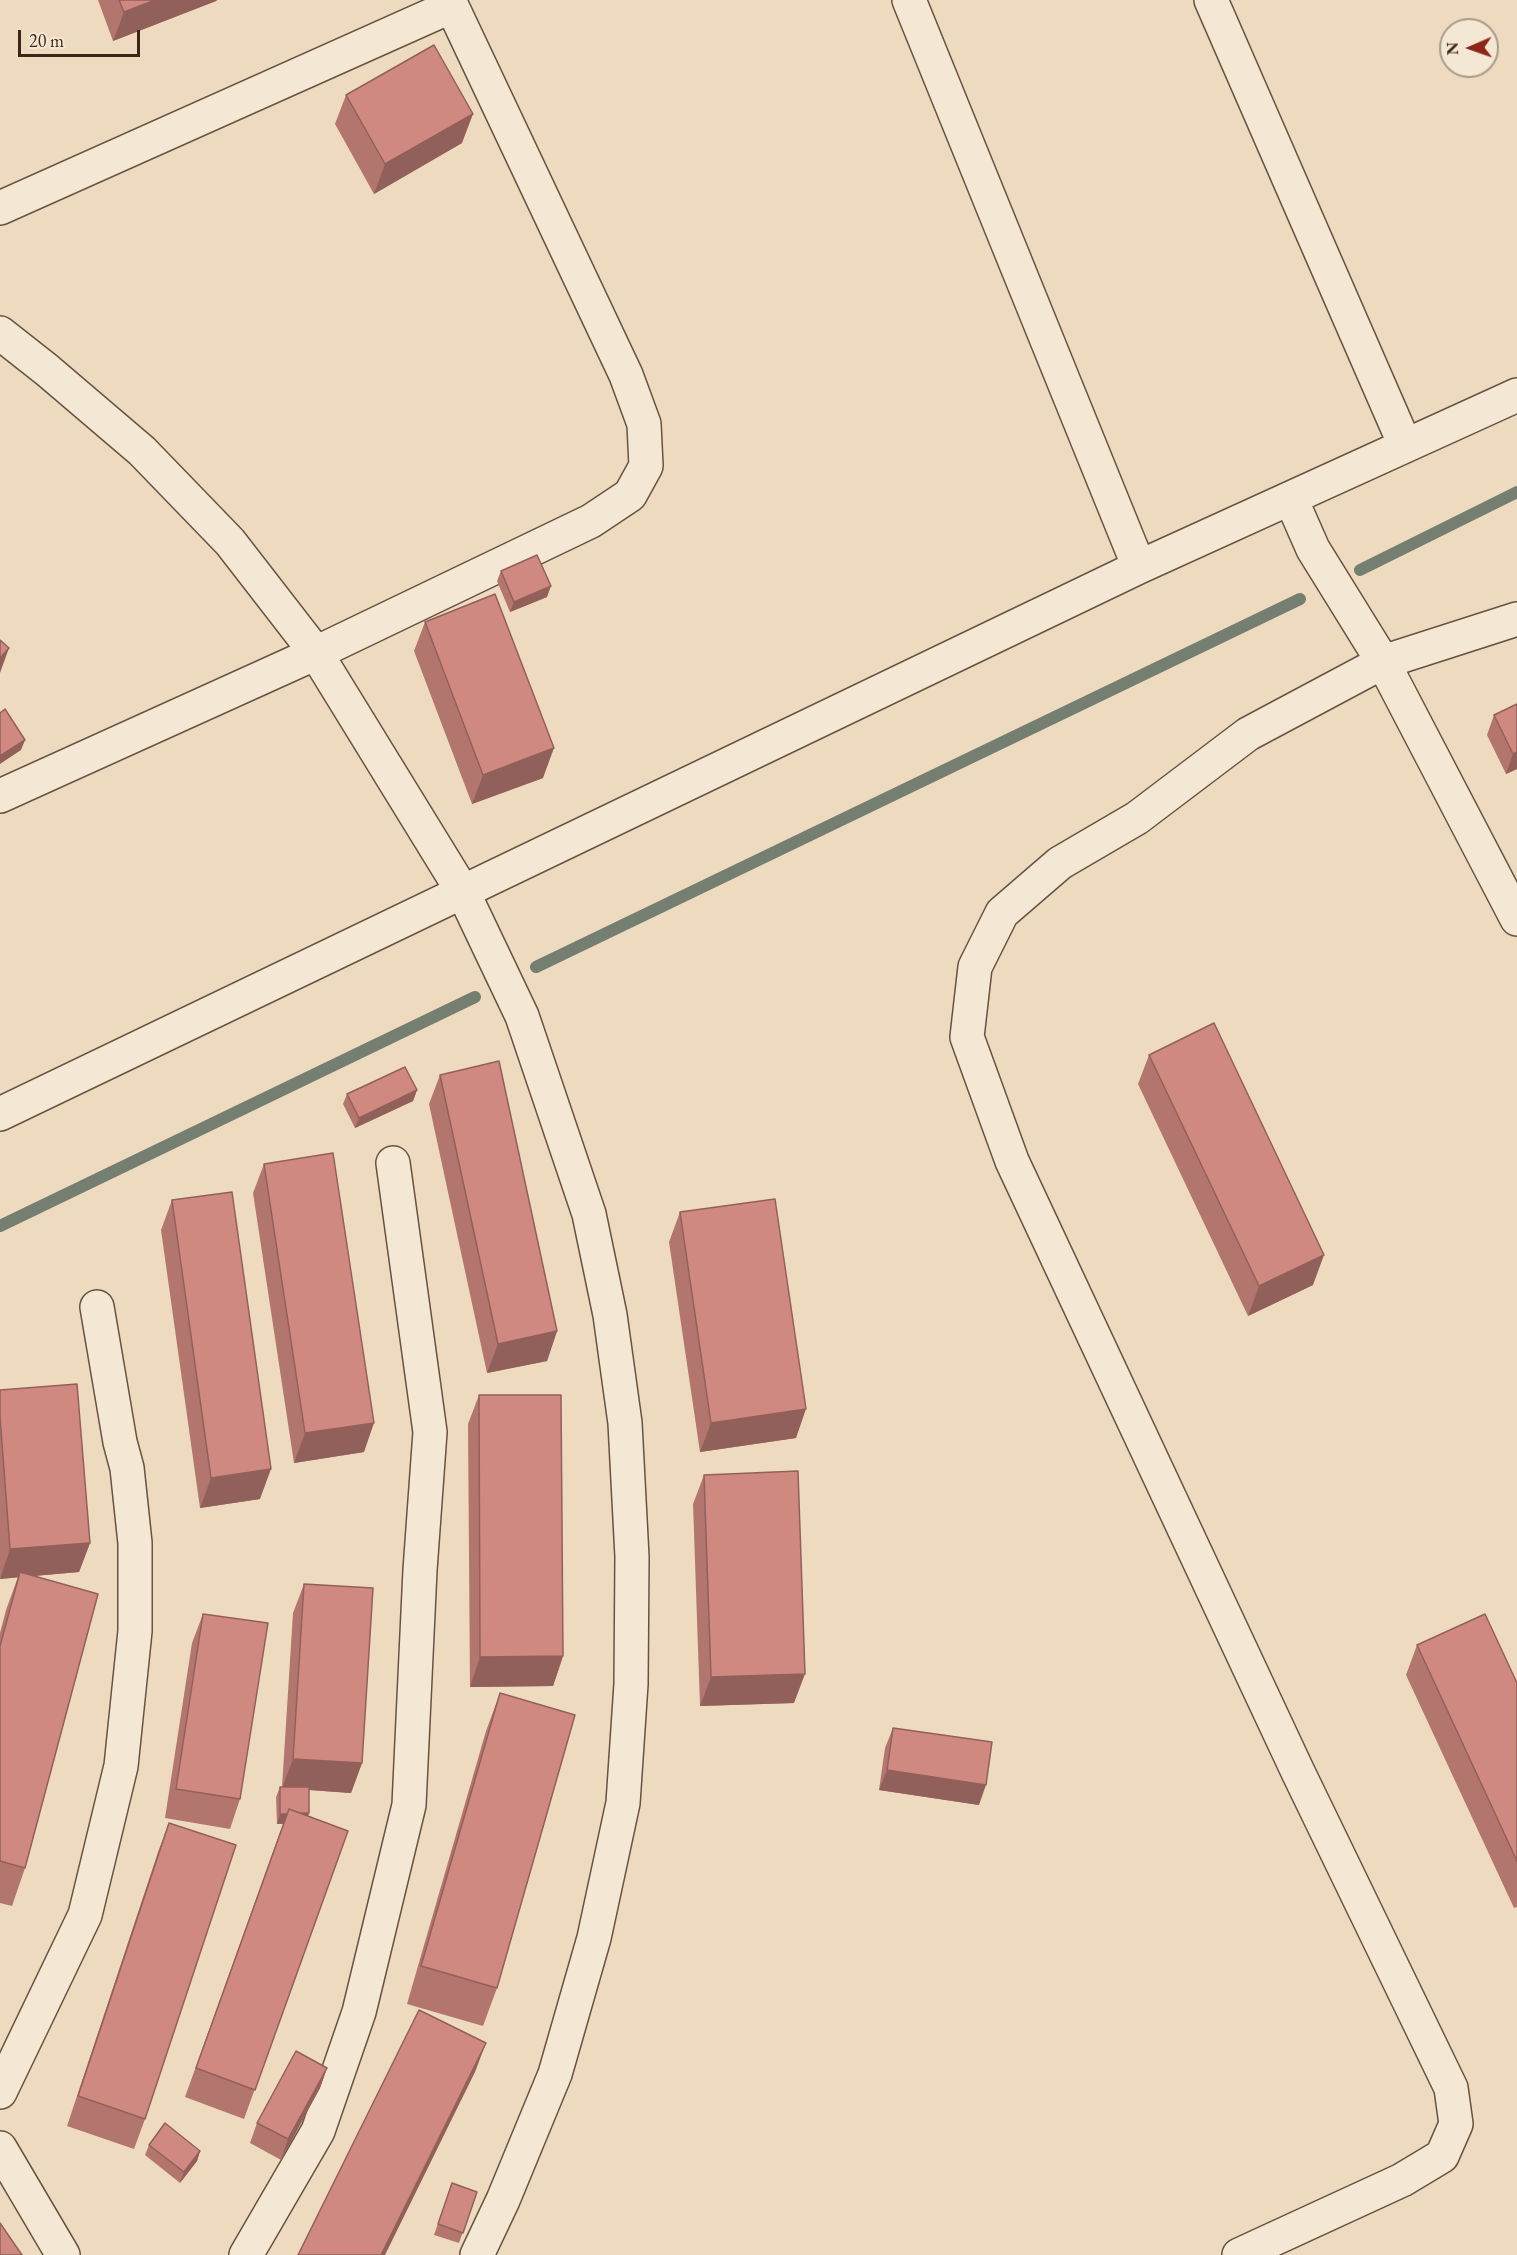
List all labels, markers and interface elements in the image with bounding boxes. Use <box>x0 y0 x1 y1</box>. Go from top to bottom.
scale bar <box>21 18 142 56</box>
north arrow <box>1439 18 1499 78</box>
text: 20 m <box>29 29 64 52</box>
text: N <box>1442 42 1463 55</box>

